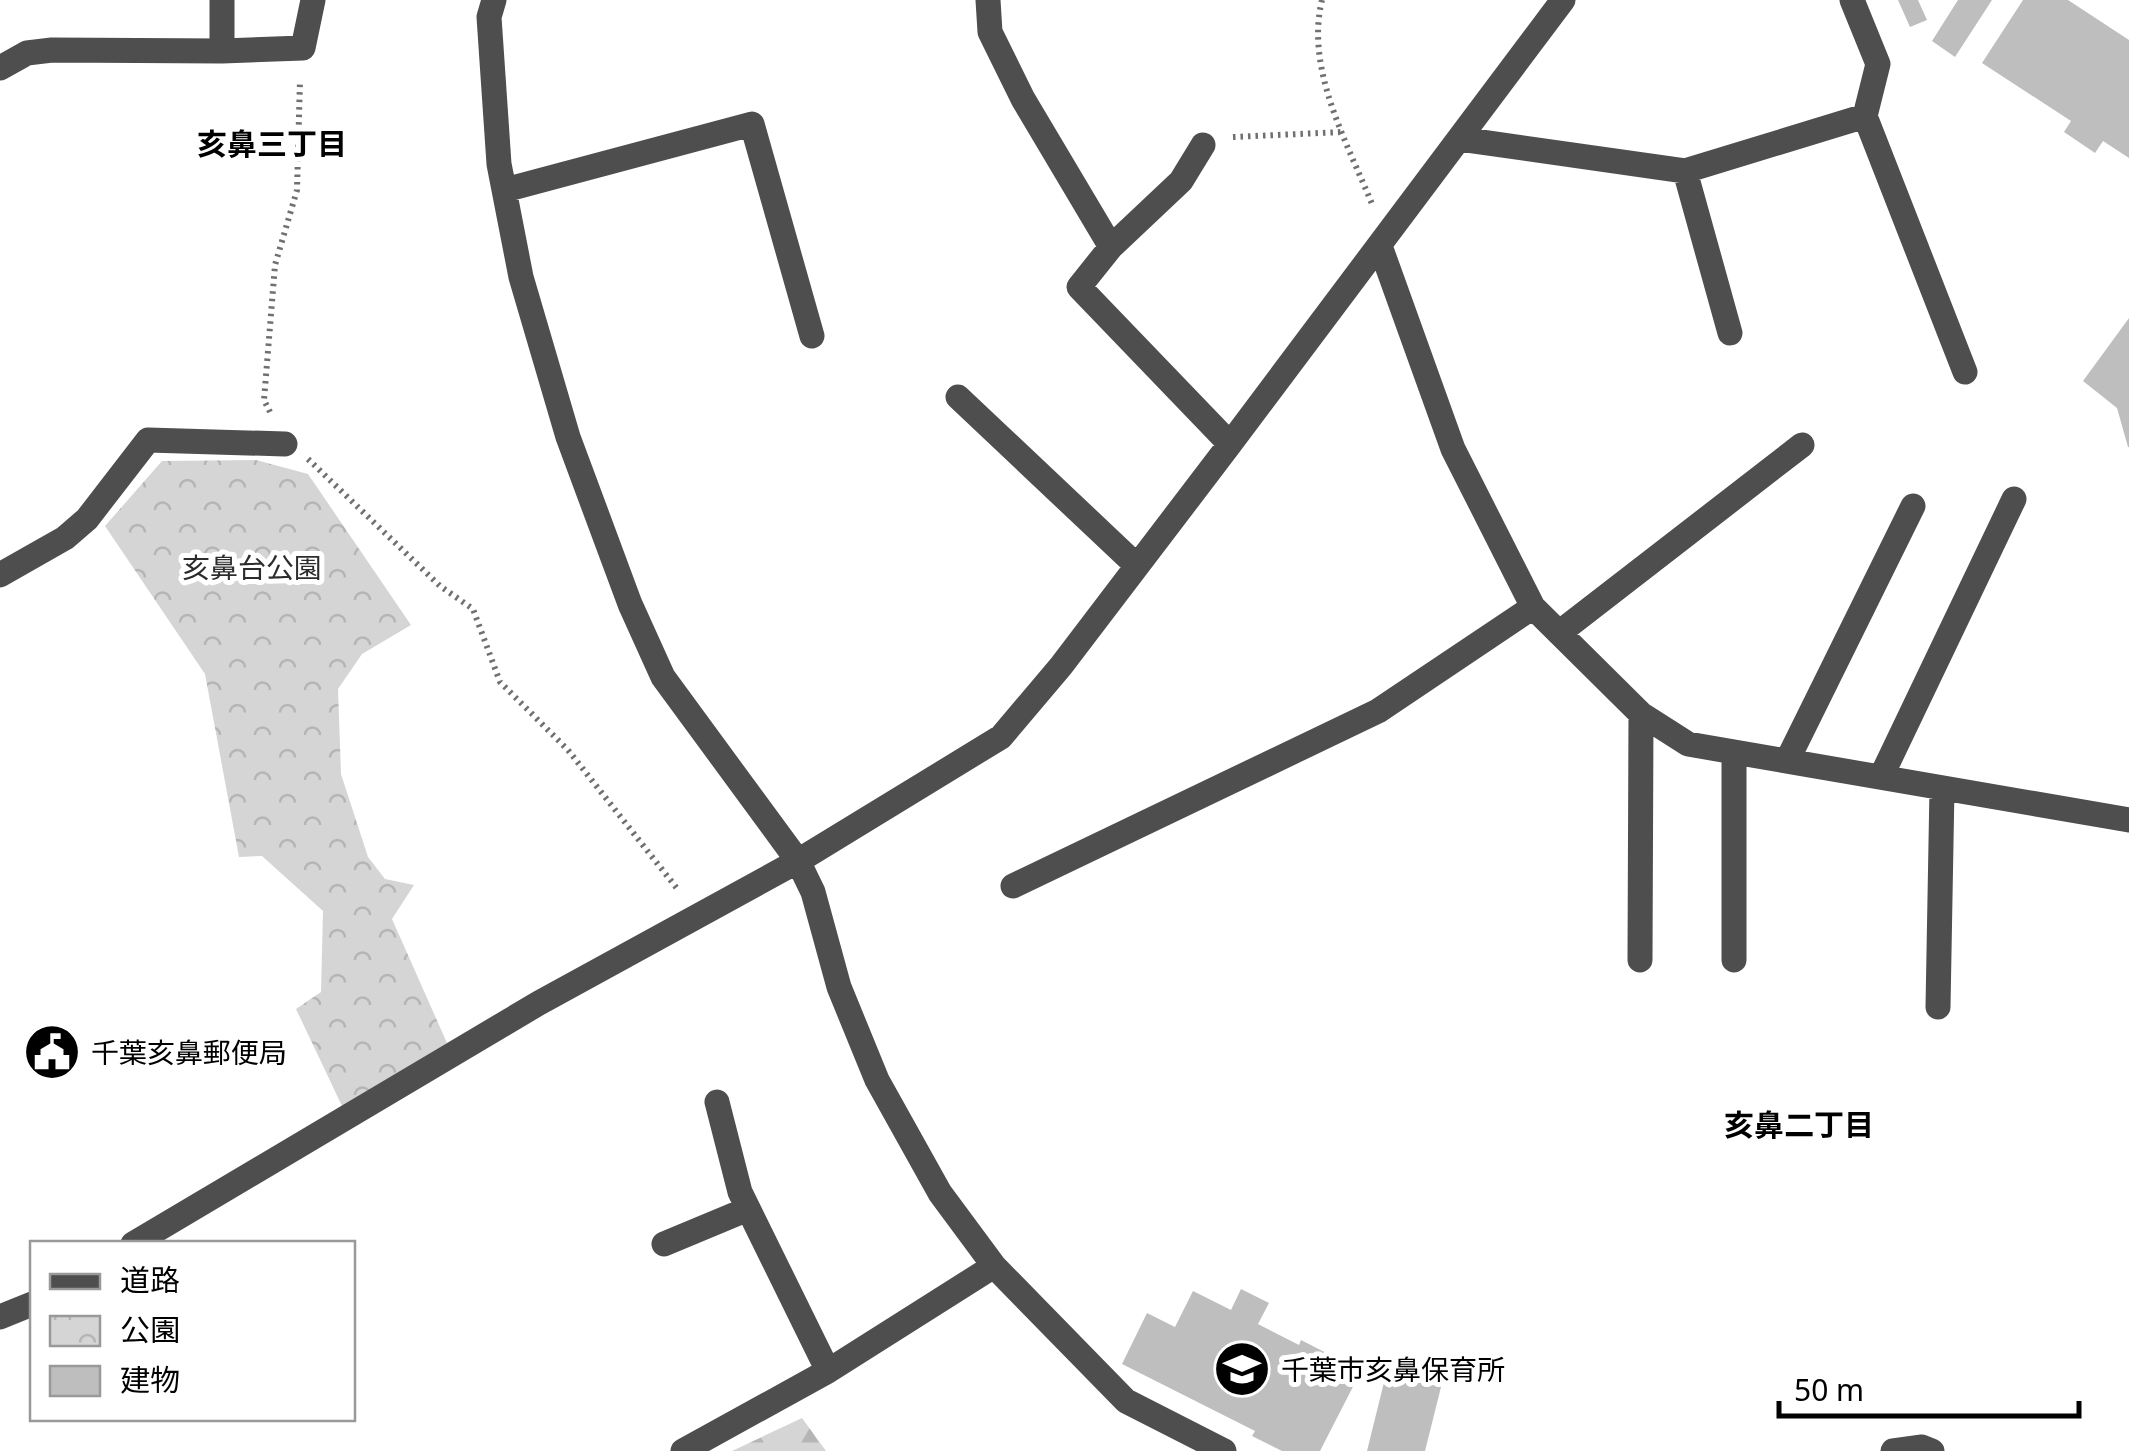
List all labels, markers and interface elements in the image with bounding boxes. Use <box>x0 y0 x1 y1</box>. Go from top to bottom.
district label: 亥鼻三丁目 <box>197 123 347 164</box>
park label: 亥鼻台公園 <box>182 548 322 586</box>
public building icon: 千葉亥鼻郵便局 <box>22 1022 82 1082</box>
place label: 千葉亥鼻郵便局 <box>91 1033 287 1071</box>
district label: 亥鼻二丁目 <box>1724 1104 1874 1145</box>
legend <box>30 1241 355 1421</box>
text: 道路 <box>120 1259 180 1300</box>
text: 公園 <box>120 1309 180 1350</box>
school or university icon: 千葉市亥鼻保育所 <box>1212 1339 1272 1399</box>
place label: 千葉市亥鼻保育所 <box>1281 1350 1505 1388</box>
scale bar <box>1779 1356 2079 1418</box>
text: 建物 <box>120 1359 180 1400</box>
text: 50 m <box>1794 1369 1864 1410</box>

